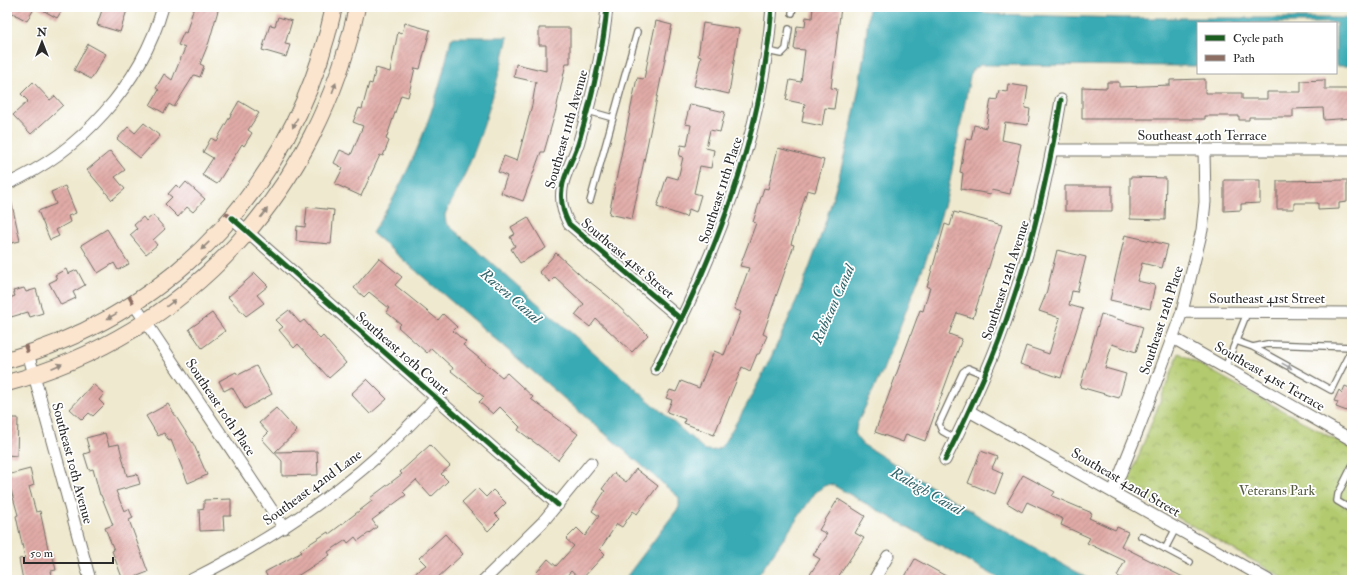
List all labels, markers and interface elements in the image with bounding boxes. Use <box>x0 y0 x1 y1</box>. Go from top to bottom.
north arrow <box>22 22 62 62</box>
legend <box>1197 22 1337 74</box>
text: N <box>36 26 48 39</box>
text: Cycle path <box>1233 31 1284 46</box>
text: Path <box>1233 51 1256 66</box>
street label: Southeast 11th Avenue <box>541 68 592 191</box>
one-way arrow <box>331 82 337 94</box>
one-way arrow <box>292 117 298 129</box>
street label: Southeast 40th Terrace <box>1137 127 1267 144</box>
street label: Southeast 11th Place <box>695 134 746 246</box>
one-way arrow <box>259 208 268 219</box>
street label: Southeast 41st Street <box>578 215 678 302</box>
street label: Southeast 12th Avenue <box>978 218 1033 342</box>
one-way arrow <box>200 241 210 251</box>
water label: Rubican Canal <box>807 260 860 348</box>
street label: Southeast 12th Place <box>1136 263 1187 377</box>
water label: Raven Canal <box>475 264 546 329</box>
street label: Southeast 41st Street <box>1209 290 1325 307</box>
one-way arrow <box>165 299 176 308</box>
street label: Southeast 10th Court <box>352 308 453 399</box>
one-way arrow <box>106 313 118 319</box>
street label: Southeast 41st Terrace <box>1212 338 1328 415</box>
street label: Southeast 10th Place <box>182 355 259 459</box>
one-way arrow <box>52 363 63 369</box>
one-way arrow <box>1281 363 1293 369</box>
street label: Southeast 10th Avenue <box>48 401 97 526</box>
street label: Southeast 42nd Street <box>1068 444 1184 521</box>
street label: Southeast 42nd Lane <box>260 446 365 529</box>
water label: Raleigh Canal <box>886 463 968 520</box>
park label: Veterans Park <box>1239 482 1315 499</box>
scale bar <box>24 539 113 565</box>
text: 50 m <box>30 546 54 561</box>

